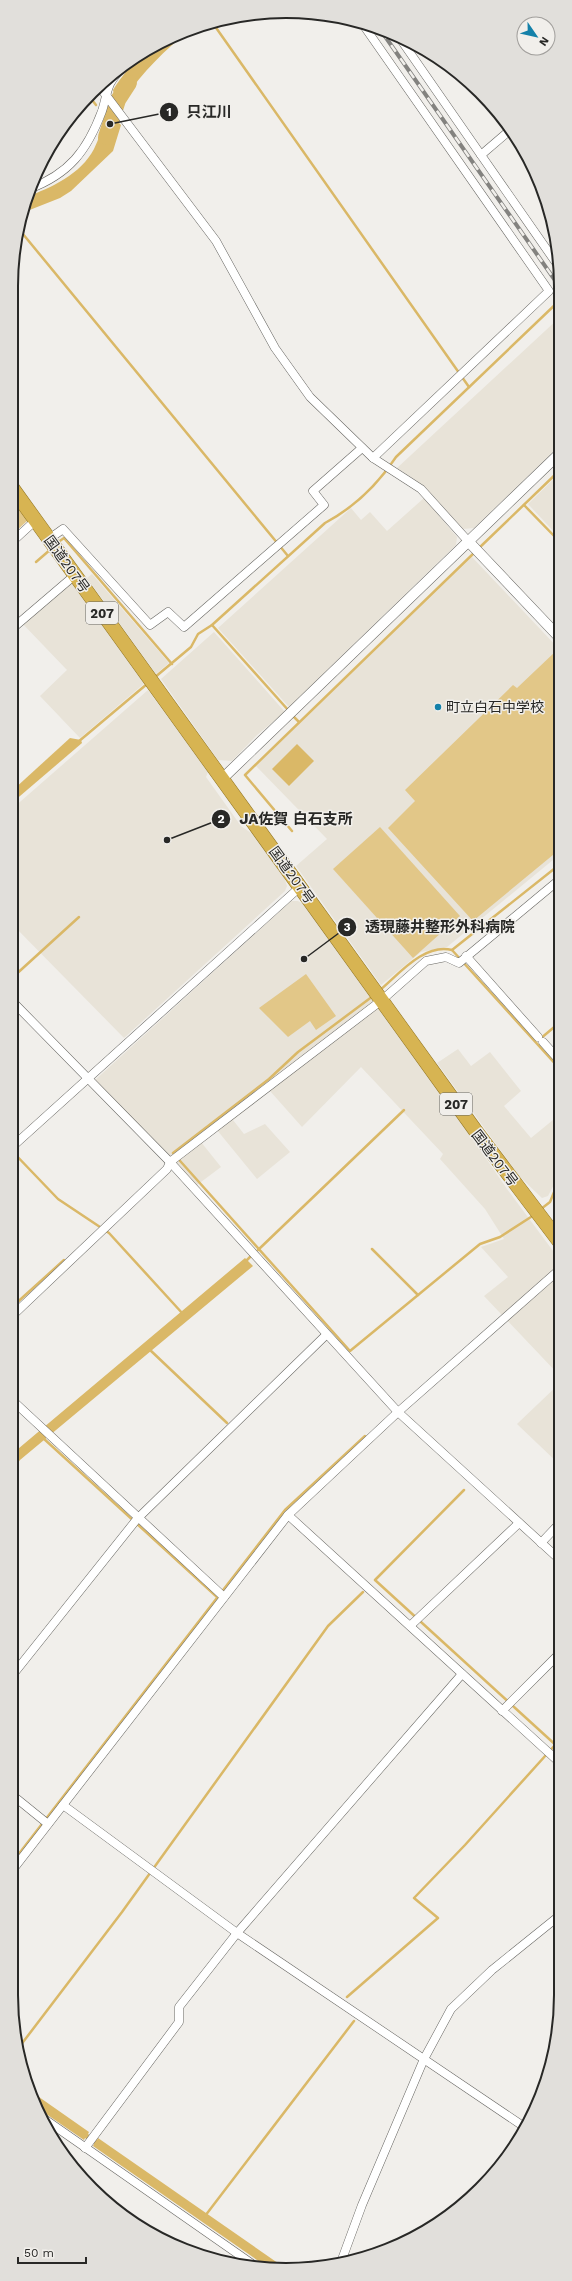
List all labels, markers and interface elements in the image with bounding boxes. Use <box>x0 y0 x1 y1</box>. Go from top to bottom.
north arrow <box>516 16 556 56</box>
text: N <box>536 34 552 48</box>
callout: 只江川 <box>159 99 240 126</box>
text: 只江川 <box>186 103 232 121</box>
text: 1 <box>166 105 172 119</box>
street label: 国道207号 <box>41 532 93 596</box>
road number: 207 <box>86 602 118 624</box>
place label: 町立白石中学校 <box>446 699 544 715</box>
marker: 町立白石中学校 <box>433 702 443 712</box>
callout: JA佐賀 白石支所 <box>211 805 361 832</box>
text: JA佐賀 白石支所 <box>239 810 353 828</box>
text: 2 <box>217 812 225 826</box>
street label: 国道207号 <box>266 843 318 907</box>
callout: 透現藤井整形外科病院 <box>337 914 523 941</box>
text: 透現藤井整形外科病院 <box>365 918 515 936</box>
text: 3 <box>343 920 351 934</box>
road number: 207 <box>440 1093 472 1115</box>
street label: 国道207号 <box>469 1127 521 1189</box>
scale bar <box>18 2239 86 2265</box>
text: 50 m <box>24 2246 54 2260</box>

